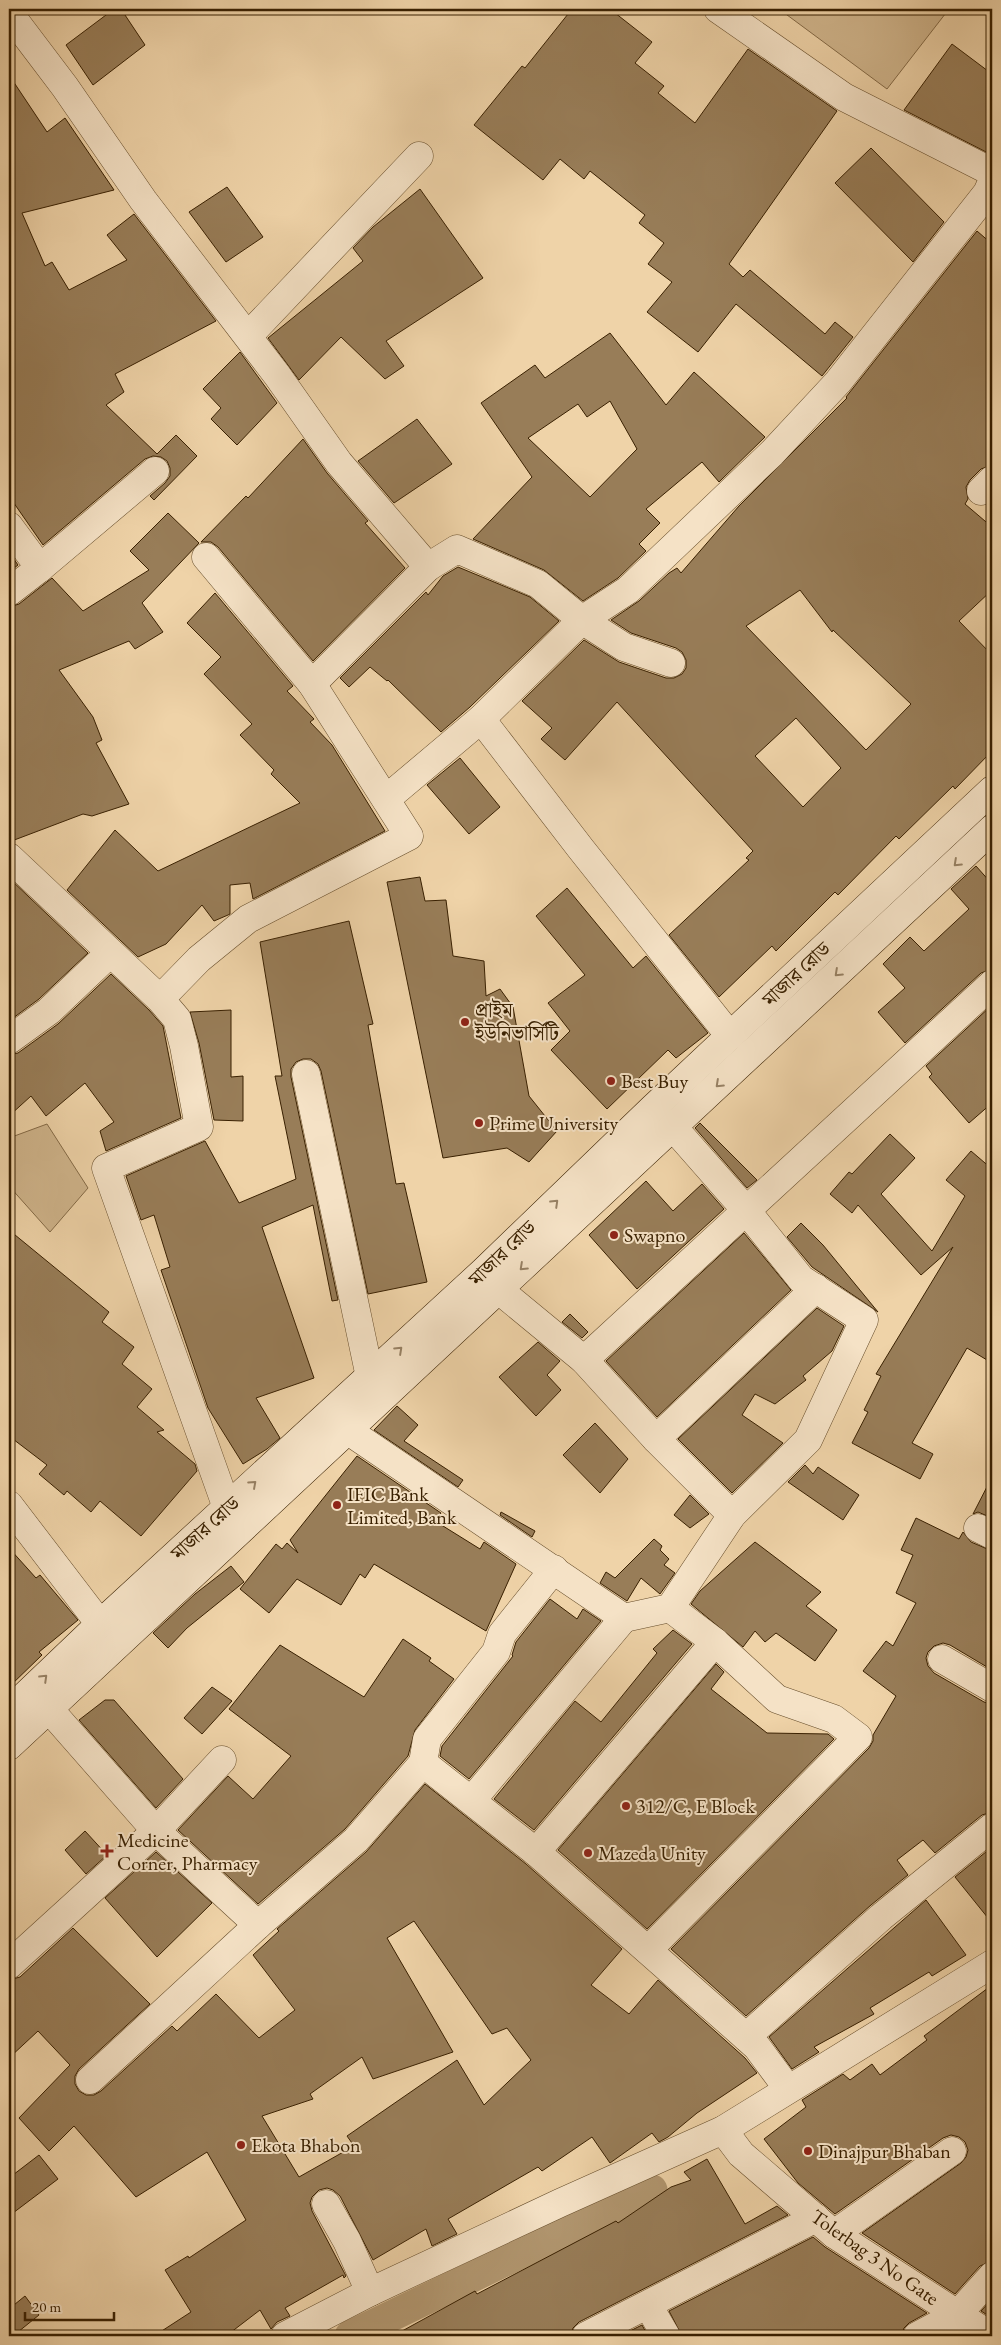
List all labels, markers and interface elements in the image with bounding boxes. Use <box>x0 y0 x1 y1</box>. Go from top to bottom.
one-way arrow <box>953 857 962 866</box>
street label: মাজার রোড <box>756 935 836 1013</box>
one-way arrow <box>834 967 843 976</box>
place label: প্রাইম ইউনিভার্সিটি <box>474 997 560 1046</box>
marker: প্রাইম ইউনিভার্সিটি <box>459 1016 471 1028</box>
place label: Best Buy <box>621 1068 689 1094</box>
marker: Best Buy <box>605 1075 617 1087</box>
one-way arrow <box>715 1078 724 1087</box>
place label: Prime University <box>489 1110 619 1136</box>
marker: Prime University <box>473 1117 485 1129</box>
one-way arrow <box>549 1200 558 1209</box>
street label: মাজার রোড <box>462 1214 542 1292</box>
place label: Swapno <box>624 1222 686 1248</box>
marker: Swapno <box>608 1229 620 1241</box>
one-way arrow <box>520 1261 529 1270</box>
one-way arrow <box>393 1347 402 1356</box>
one-way arrow <box>248 1481 257 1490</box>
place label: IFIC Bank Limited, Bank <box>347 1481 457 1530</box>
street label: মাজার রোড <box>164 1490 245 1566</box>
marker: IFIC Bank Limited, Bank <box>331 1499 343 1511</box>
one-way arrow <box>39 1675 48 1684</box>
place label: 312/C, E Block <box>636 1793 755 1819</box>
marker: 312/C, E Block <box>620 1800 632 1812</box>
place label: Medicine Corner, Pharmacy <box>117 1827 258 1876</box>
place label: Mazeda Unity <box>598 1840 706 1866</box>
marker: Medicine Corner, Pharmacy <box>101 1845 113 1857</box>
marker: Mazeda Unity <box>582 1847 594 1859</box>
place label: Ekota Bhabon <box>251 2132 361 2158</box>
place label: Dinajpur Bhaban <box>818 2138 951 2164</box>
marker: Ekota Bhabon <box>235 2139 247 2151</box>
marker: Dinajpur Bhaban <box>802 2145 814 2157</box>
street label: Tolerbag 3 No Gate <box>806 2203 944 2311</box>
scale bar <box>25 2290 114 2322</box>
text: 20 m <box>32 2297 61 2316</box>

